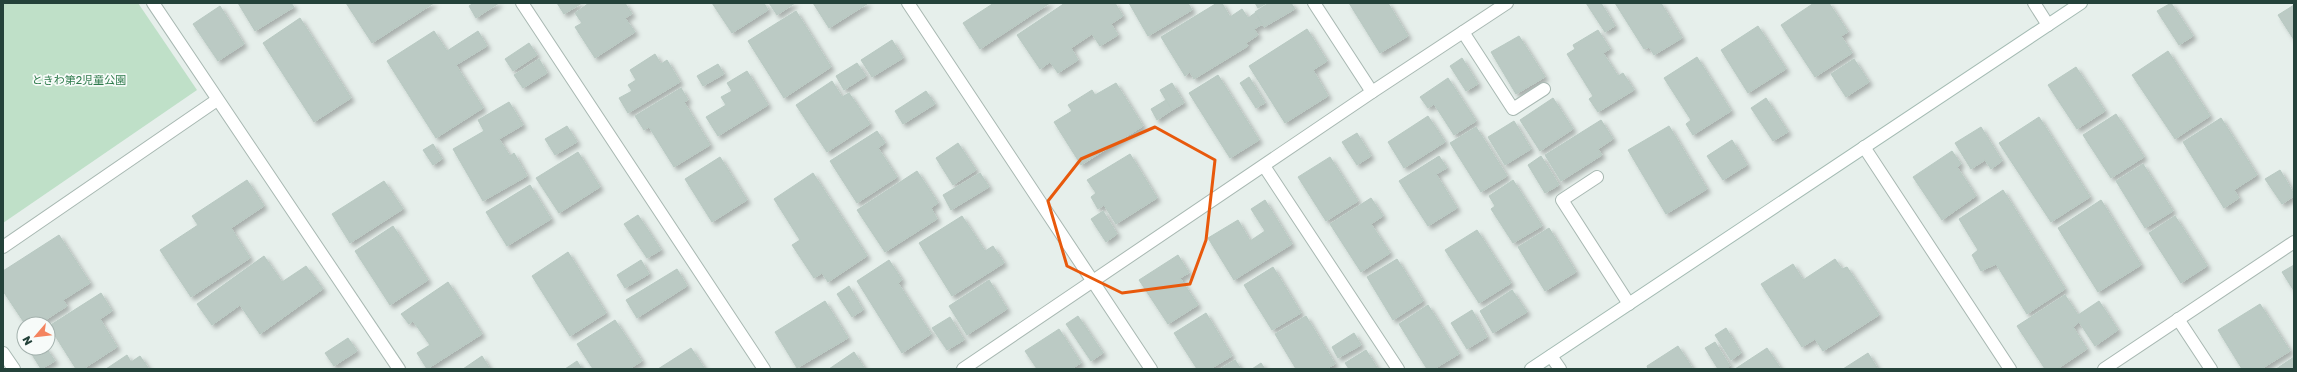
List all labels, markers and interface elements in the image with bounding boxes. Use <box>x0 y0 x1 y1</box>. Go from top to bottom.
park label: ときわ第2児童公園 <box>32 73 126 86</box>
north arrow <box>16 316 56 356</box>
text: N <box>19 334 34 348</box>

